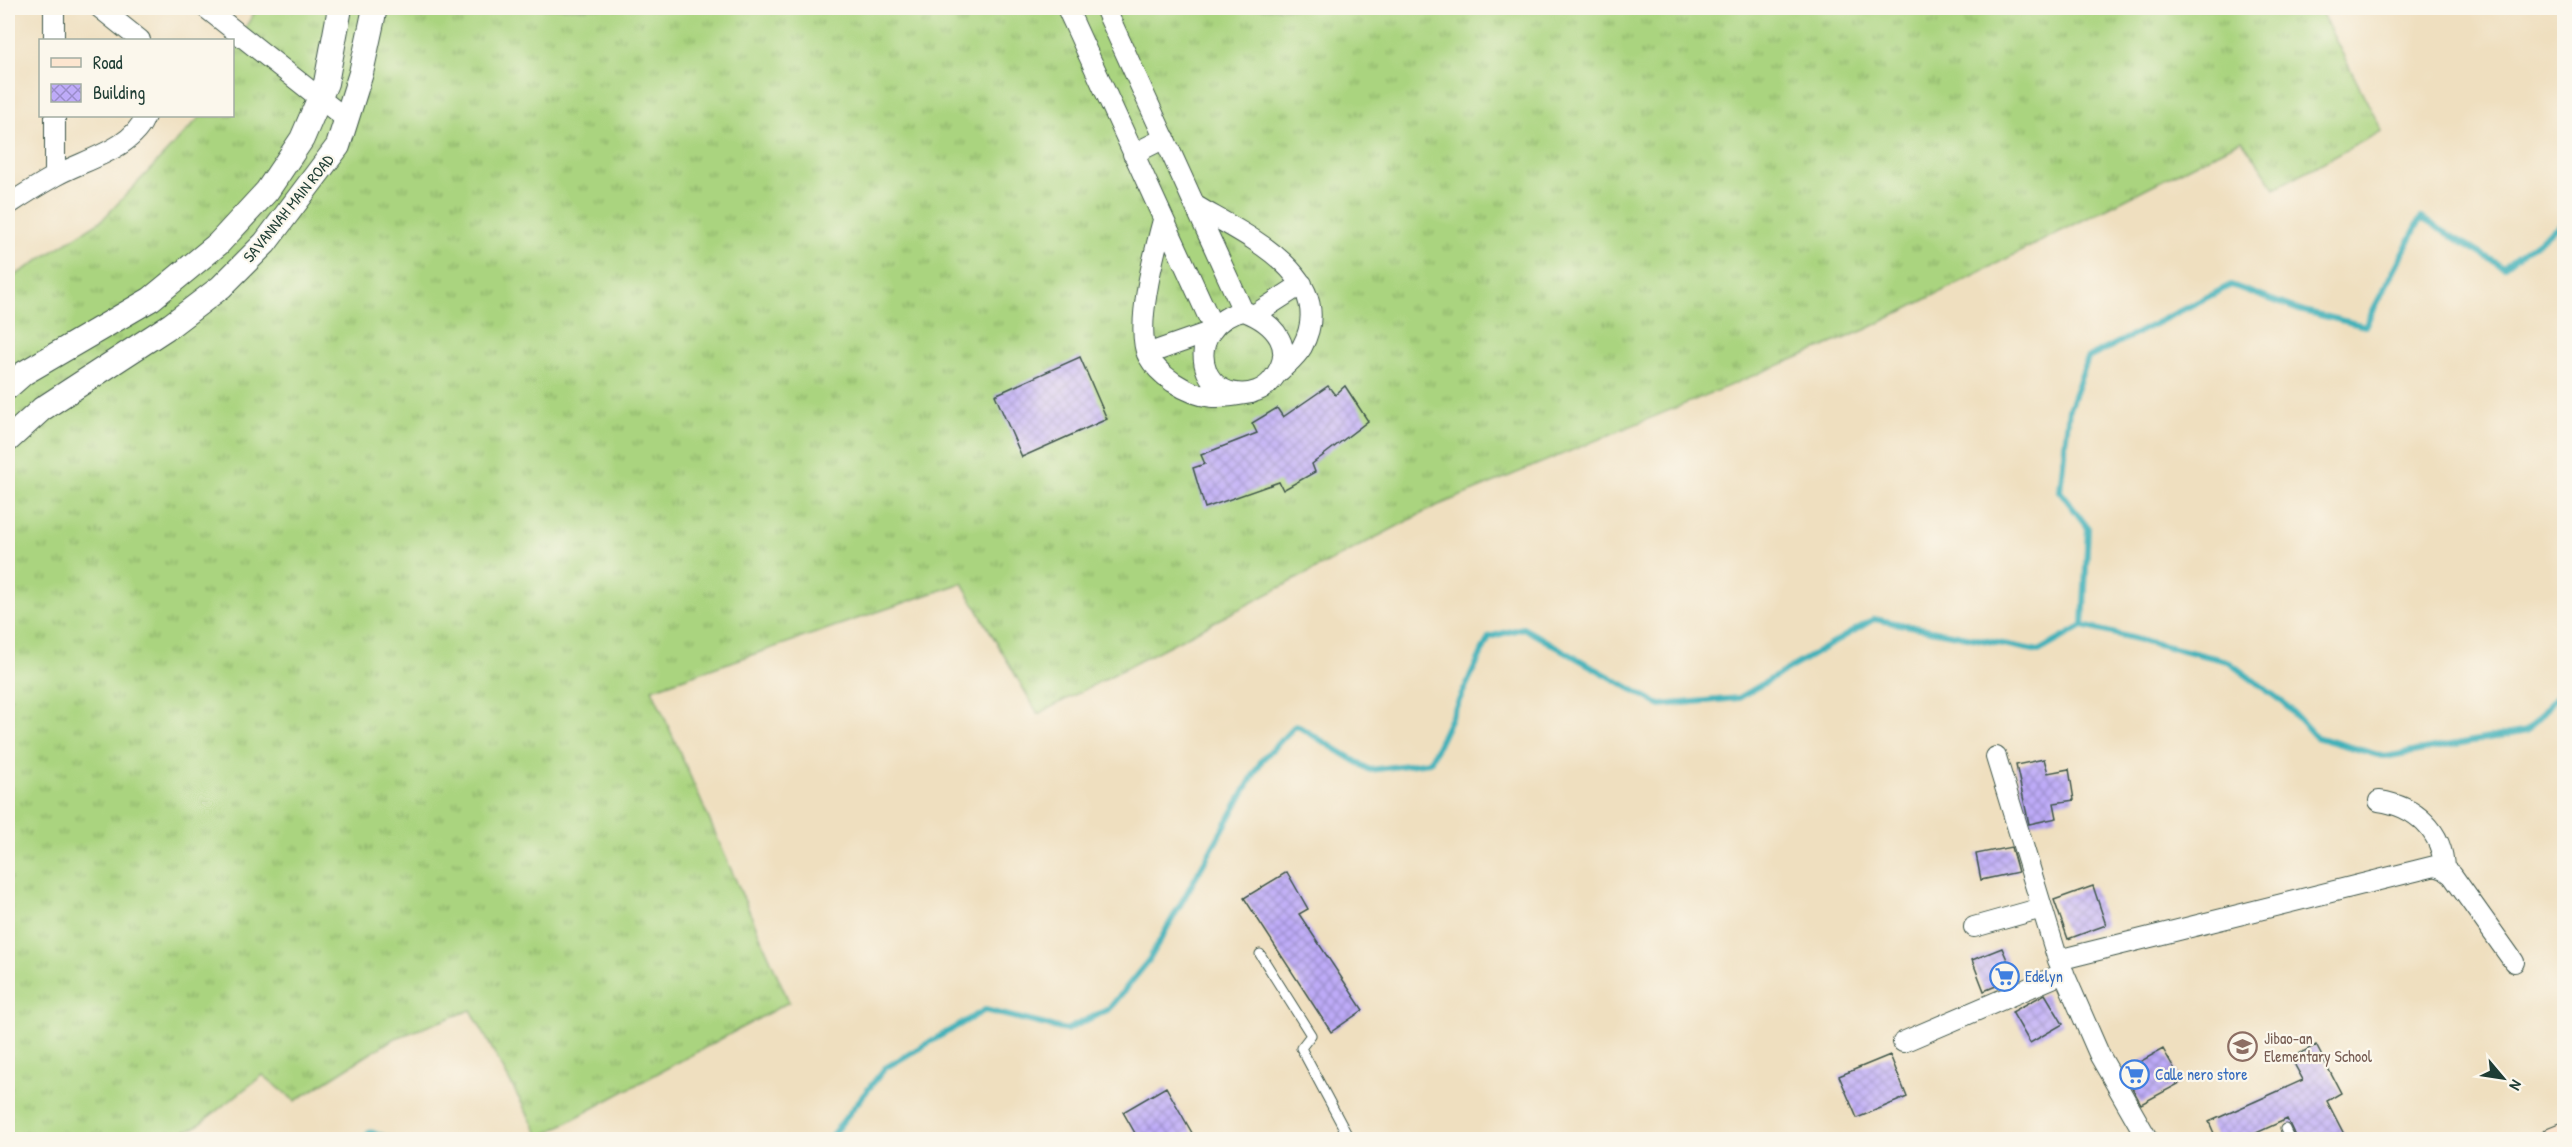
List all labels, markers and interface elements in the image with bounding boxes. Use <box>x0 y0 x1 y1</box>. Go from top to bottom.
legend <box>39 39 234 117</box>
text: Road <box>93 50 123 75</box>
text: Building <box>93 80 145 105</box>
street label: SAVANNAH MAIN ROAD <box>238 149 339 267</box>
supermarket icon: Edelyn <box>1988 960 2020 992</box>
place label: Edelyn <box>2025 965 2063 987</box>
place label: Jibao-an Elementary School <box>2264 1027 2373 1067</box>
school or university icon: Jibao-an Elementary School <box>2227 1031 2259 1063</box>
north arrow <box>2473 1048 2533 1108</box>
supermarket icon: Calle nero store <box>2118 1058 2150 1090</box>
place label: Calle nero store <box>2155 1063 2248 1085</box>
text: N <box>2504 1076 2528 1095</box>

